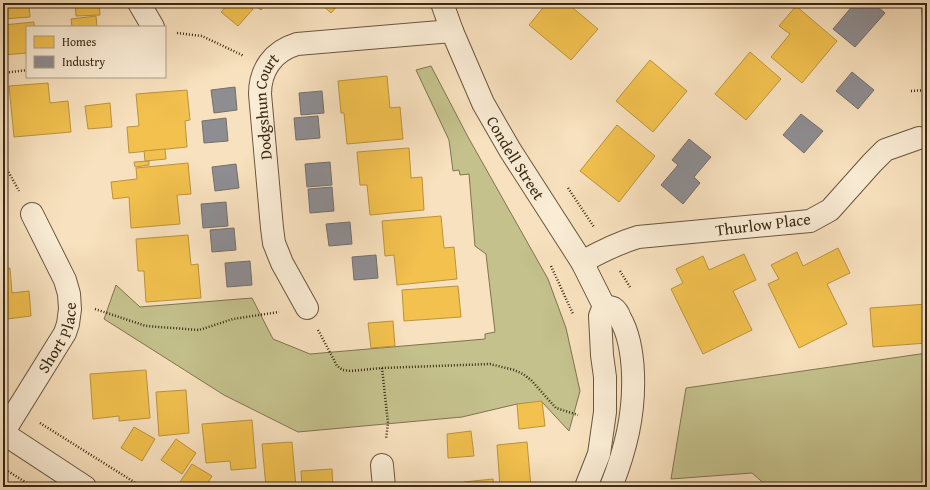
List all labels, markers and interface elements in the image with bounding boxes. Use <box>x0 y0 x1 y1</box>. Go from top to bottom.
legend <box>26 26 166 78</box>
text: Homes <box>62 33 97 50</box>
street label: Dodgshun Court <box>248 47 285 161</box>
text: Industry <box>62 53 105 70</box>
street label: Condell Street <box>481 111 551 205</box>
street label: Thurlow Place <box>714 206 812 242</box>
street label: Short Place <box>31 301 82 377</box>

